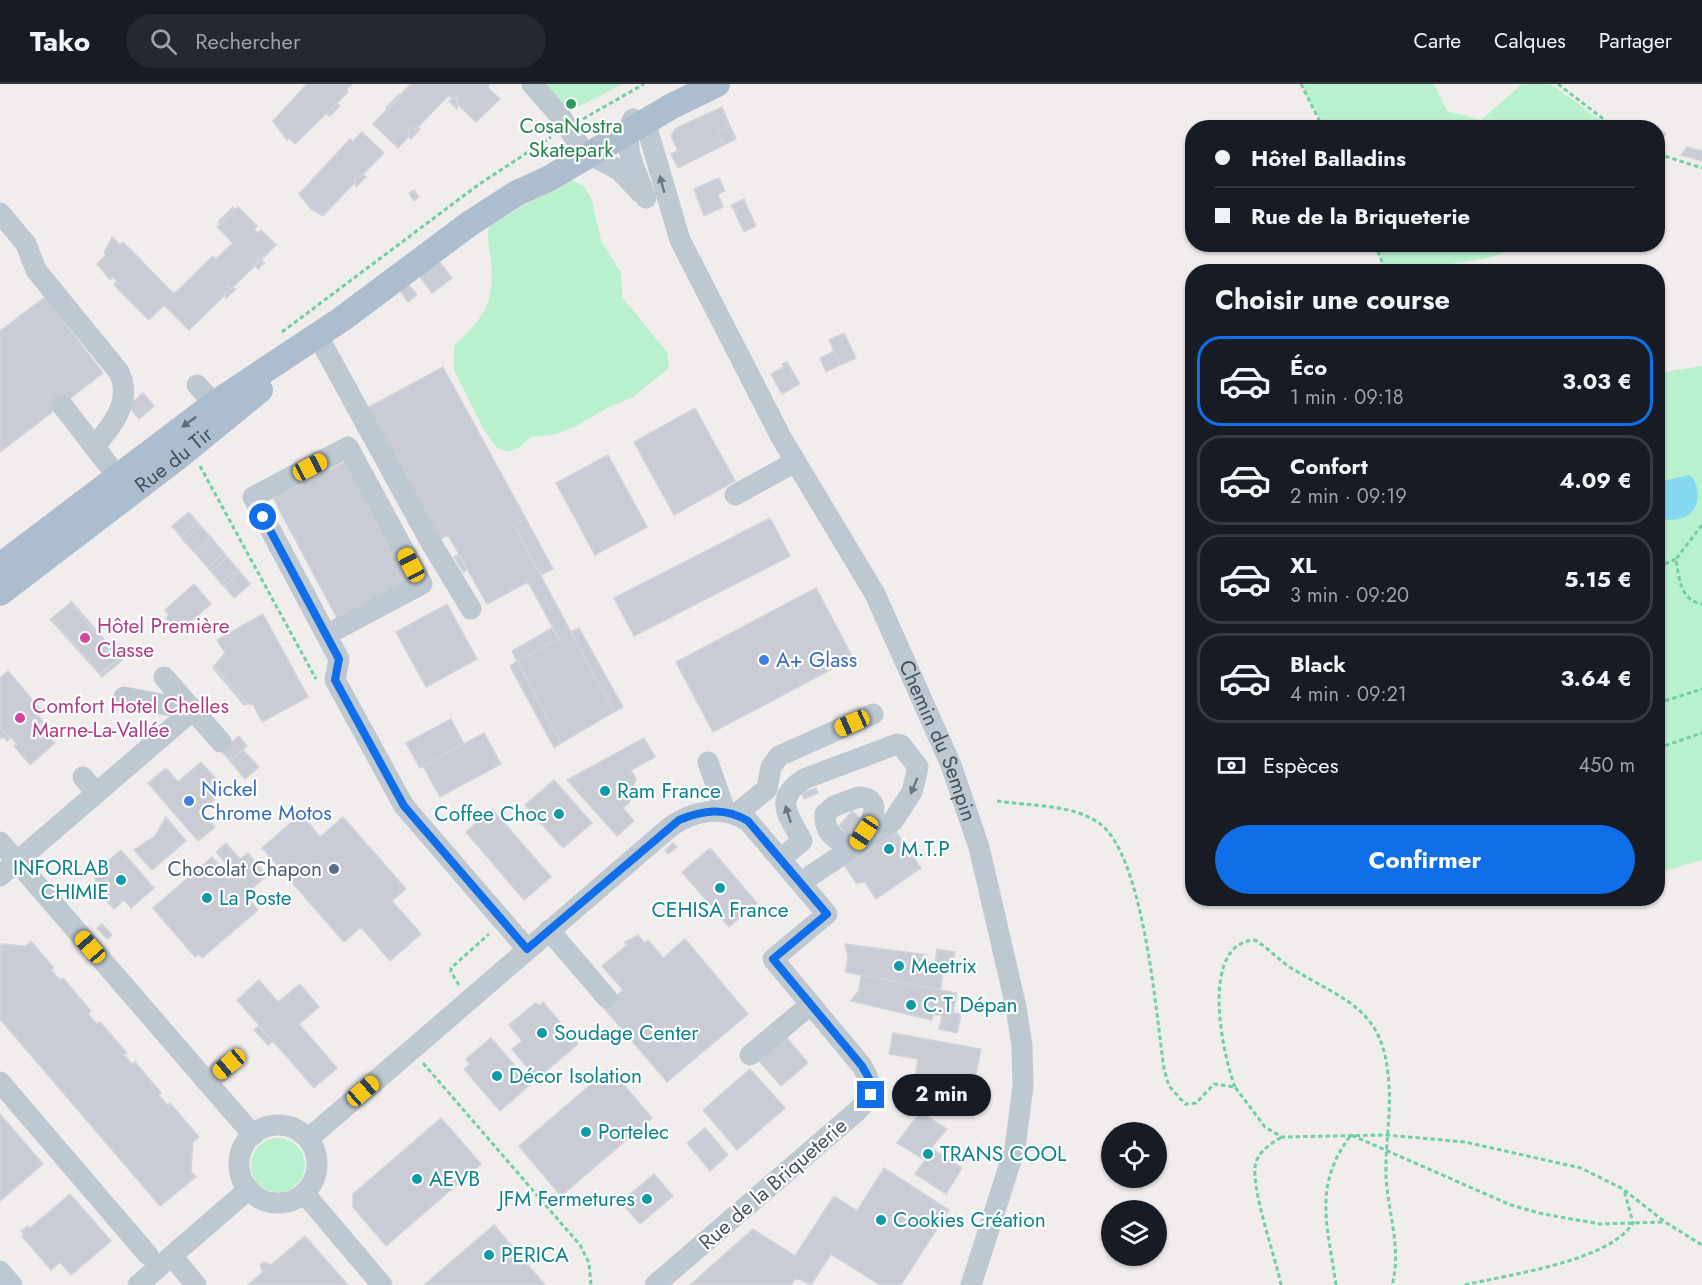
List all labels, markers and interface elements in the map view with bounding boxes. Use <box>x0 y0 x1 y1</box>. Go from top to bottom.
search box <box>126 14 546 68</box>
text: Tako <box>30 21 90 62</box>
icon: search <box>147 25 180 58</box>
text: Rechercher <box>195 25 300 57</box>
text: Carte <box>1414 26 1461 56</box>
text: Calques <box>1494 26 1566 56</box>
text: Partager <box>1599 26 1672 56</box>
marker: CosaNostra Skatepark <box>564 97 578 111</box>
place label: CosaNostra Skatepark <box>520 111 622 165</box>
text: Hôtel Balladins <box>1251 142 1406 174</box>
one-way arrow <box>657 175 667 194</box>
text: Rue de la Briqueterie <box>1251 200 1470 232</box>
text: Choisir une course <box>1215 280 1450 319</box>
text: Éco <box>1290 351 1327 383</box>
icon: car <box>1218 354 1272 408</box>
text: 3.03 € <box>1562 365 1632 397</box>
text: 1 min · 09:18 <box>1290 383 1404 412</box>
one-way arrow <box>181 416 197 428</box>
street label: Rue du Tir <box>128 419 220 500</box>
text: Confort <box>1290 450 1368 482</box>
car <box>290 451 330 483</box>
icon: car <box>1218 453 1272 507</box>
text: 4.09 € <box>1559 464 1632 496</box>
text: 2 min · 09:19 <box>1290 482 1407 511</box>
route start <box>249 503 276 530</box>
car <box>395 545 427 585</box>
text: XL <box>1290 549 1317 581</box>
icon: car <box>1218 552 1272 606</box>
text: 5.15 € <box>1564 563 1632 595</box>
text: 3 min · 09:20 <box>1290 581 1409 610</box>
place label: Hôtel Première Classe <box>97 611 230 665</box>
marker: Hôtel Première Classe <box>78 631 92 645</box>
place label: A+ Glass <box>776 645 857 675</box>
text: Black <box>1290 648 1346 680</box>
icon: car <box>1218 651 1272 705</box>
marker: A+ Glass <box>757 653 771 667</box>
street label: Chemin du Sempin <box>891 655 984 825</box>
text: 3.64 € <box>1560 662 1632 694</box>
text: 4 min · 09:21 <box>1290 680 1407 709</box>
place label: Comfort Hotel Chelles Marne-La-Vallée <box>32 691 229 745</box>
car <box>832 707 872 739</box>
marker: Comfort Hotel Chelles Marne-La-Vallée <box>13 711 27 725</box>
icon: cash <box>1215 749 1248 782</box>
text: Espèces <box>1263 749 1339 781</box>
text: 450 m <box>1578 751 1635 780</box>
place label: Nickel Chrome Motos <box>201 774 332 828</box>
place label: Ram France <box>617 776 721 806</box>
one-way arrow <box>909 777 918 795</box>
marker: Ram France <box>598 784 612 798</box>
marker: Nickel Chrome Motos <box>182 794 196 808</box>
place label: Coffee Choc <box>434 799 547 829</box>
one-way arrow <box>783 805 793 823</box>
marker: Coffee Choc <box>552 807 566 821</box>
car <box>846 813 882 853</box>
button: Confirmer <box>1215 825 1635 894</box>
place label: M.T.P <box>901 834 950 864</box>
marker: M.T.P <box>882 842 896 856</box>
place label: INFORLAB CHIMIE <box>13 853 109 907</box>
place label: Chocolat Chapon <box>167 854 322 884</box>
marker: Chocolat Chapon <box>327 862 341 876</box>
marker: INFORLAB CHIMIE <box>114 873 128 887</box>
marker: CEHISA France <box>713 881 727 895</box>
place label: La Poste <box>219 883 292 913</box>
marker: La Poste <box>200 891 214 905</box>
place label: CEHISA France <box>651 895 789 925</box>
car <box>71 928 109 966</box>
place label: Meetrix <box>911 951 976 981</box>
marker: Meetrix <box>892 959 906 973</box>
place label: C.T Dépan <box>923 990 1018 1020</box>
marker: C.T Dépan <box>904 998 918 1012</box>
place label: Soudage Center <box>554 1018 699 1048</box>
marker: Soudage Center <box>535 1026 549 1040</box>
car <box>209 1046 249 1082</box>
place label: Décor Isolation <box>509 1061 642 1091</box>
marker: Décor Isolation <box>490 1069 504 1083</box>
car <box>344 1072 382 1110</box>
callout: 2 min <box>892 1074 991 1116</box>
text: 2 min <box>915 1080 968 1109</box>
route end <box>857 1081 884 1108</box>
street label: Rue de la Briqueterie <box>692 1111 854 1257</box>
place label: Portelec <box>598 1117 669 1147</box>
map controls <box>1101 1122 1167 1266</box>
button: locate <box>1101 1122 1167 1188</box>
marker: Portelec <box>579 1125 593 1139</box>
place label: TRANS COOL <box>940 1139 1067 1169</box>
marker: TRANS COOL <box>921 1147 935 1161</box>
place label: AEVB <box>429 1164 480 1194</box>
marker: AEVB <box>410 1172 424 1186</box>
place label: JFM Fermetures <box>496 1184 635 1214</box>
marker: JFM Fermetures <box>640 1192 654 1206</box>
button: layers <box>1101 1200 1167 1266</box>
place label: Cookies Création <box>893 1205 1046 1235</box>
marker: Cookies Création <box>874 1213 888 1227</box>
place label: PERICA <box>501 1240 569 1270</box>
marker: PERICA <box>482 1248 496 1262</box>

